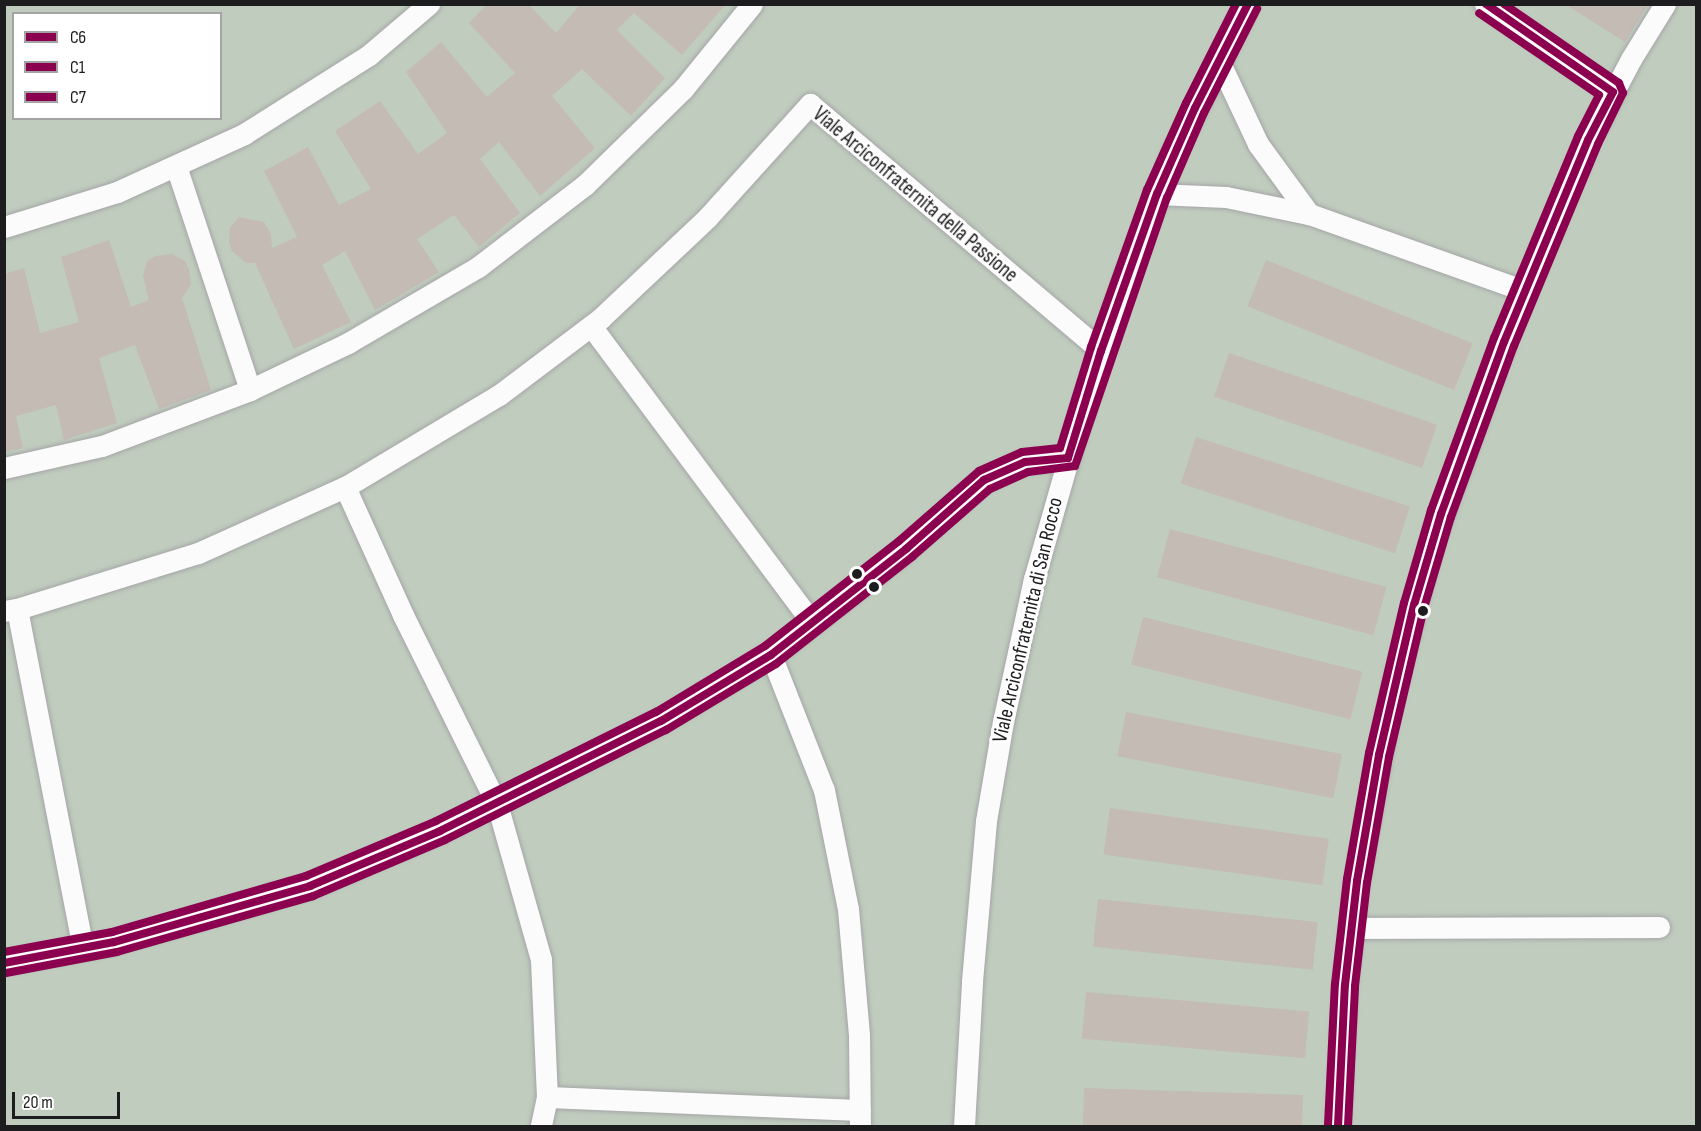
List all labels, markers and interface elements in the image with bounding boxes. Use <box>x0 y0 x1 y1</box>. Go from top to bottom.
legend <box>12 12 222 120</box>
text: C6 <box>70 27 86 48</box>
text: C1 <box>70 57 85 78</box>
text: C7 <box>70 87 86 108</box>
street label: Viale Arciconfraternita della Passione <box>807 102 1023 288</box>
street label: Viale Arciconfraternita di San Rocco <box>988 495 1068 745</box>
unlabelled marker <box>851 568 863 580</box>
unlabelled marker <box>868 581 880 593</box>
unlabelled marker <box>1417 605 1429 617</box>
scale bar <box>15 1080 123 1118</box>
text: 20 m <box>23 1092 53 1113</box>

